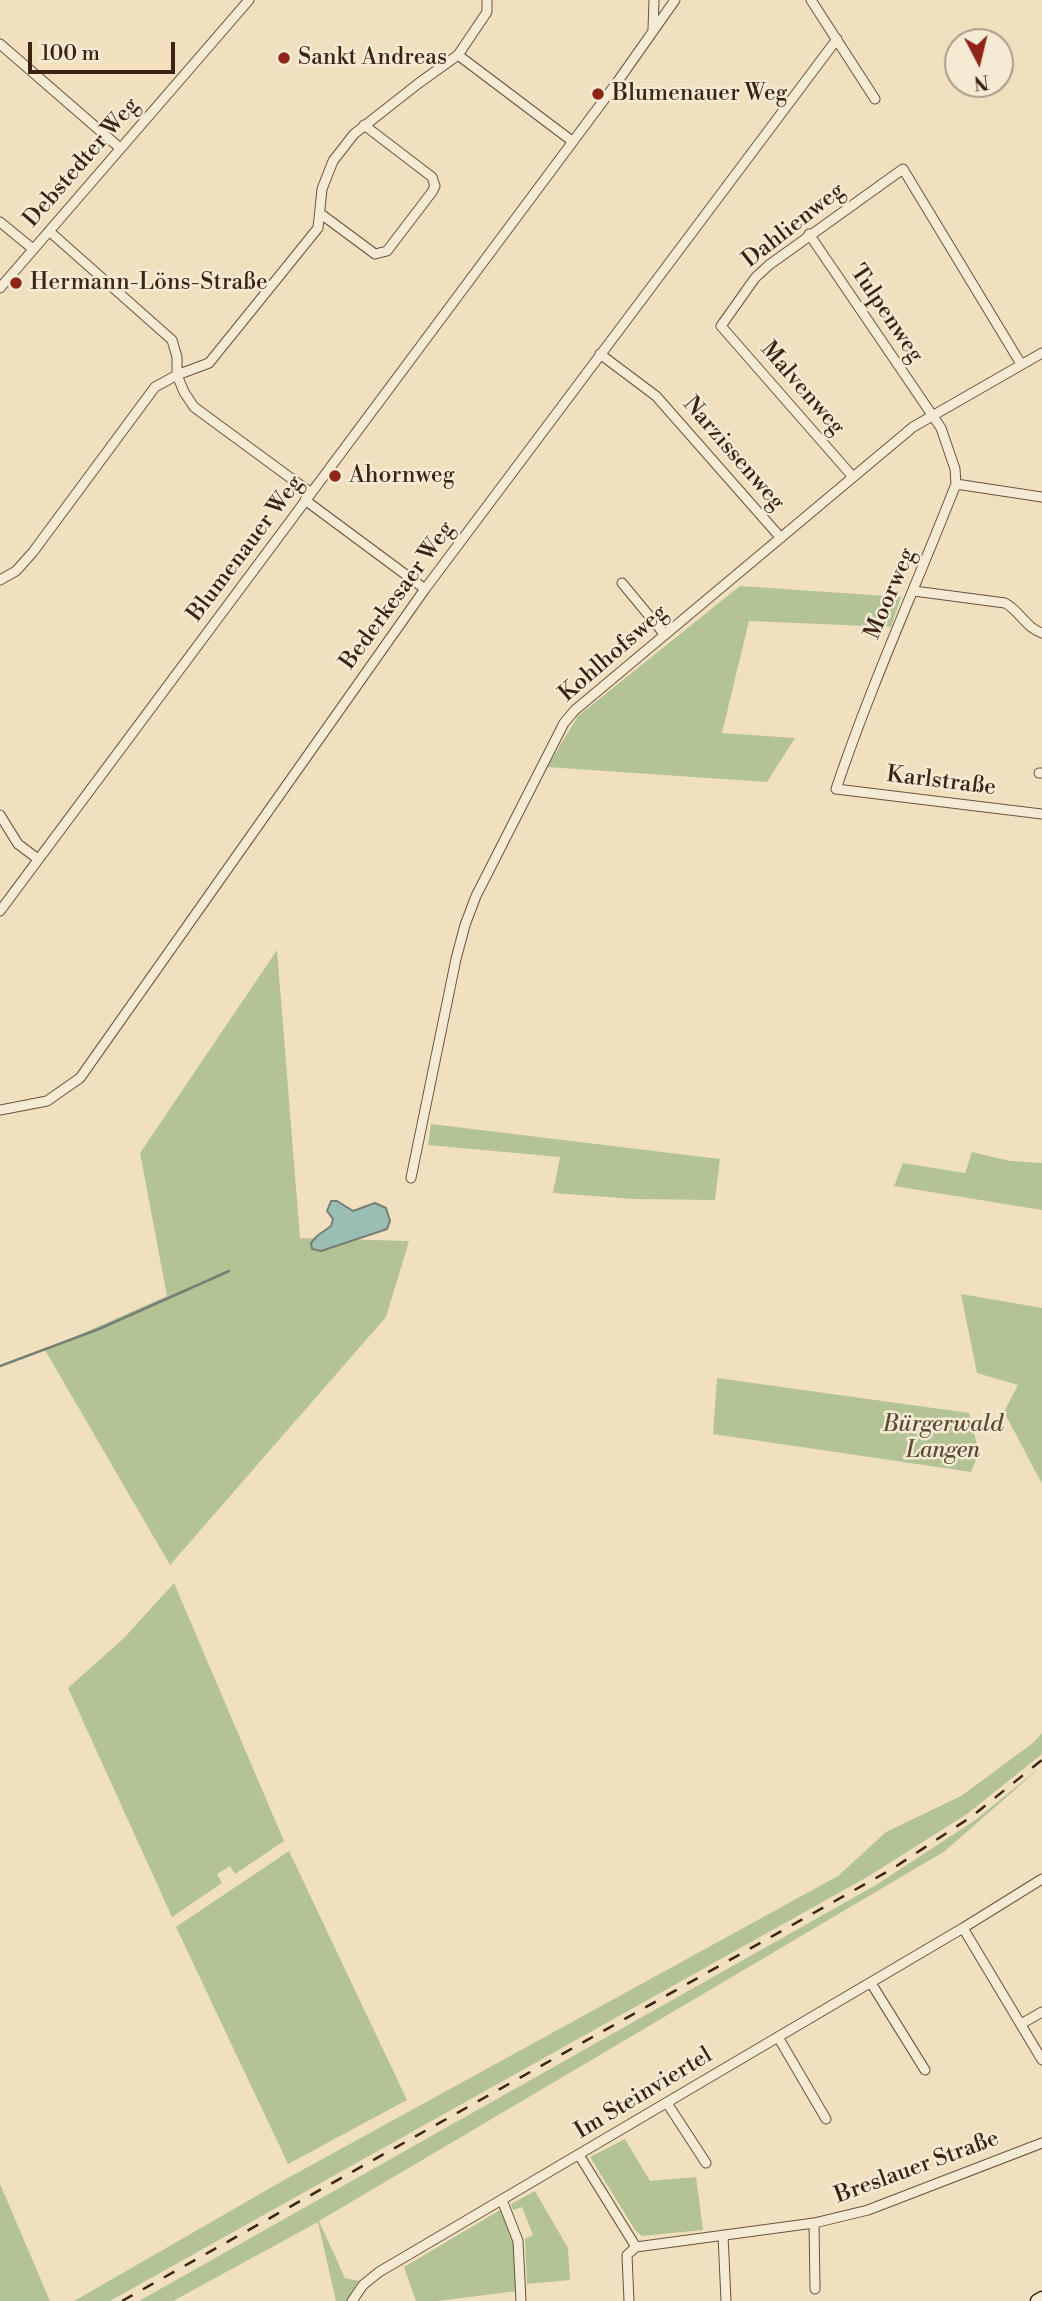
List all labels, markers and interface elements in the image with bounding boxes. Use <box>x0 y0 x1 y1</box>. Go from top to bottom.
scale bar <box>32 28 178 72</box>
north arrow <box>944 28 1014 98</box>
text: 100 m <box>41 41 100 67</box>
place label: Sankt Andreas <box>298 44 447 72</box>
marker: Sankt Andreas <box>276 50 292 66</box>
text: N <box>972 69 990 95</box>
place label: Blumenauer Weg <box>612 80 788 108</box>
marker: Blumenauer Weg <box>590 86 606 102</box>
street label: Debstedter Weg <box>18 93 146 233</box>
street label: Dahlienweg <box>737 178 851 274</box>
street label: Tulpenweg <box>843 260 929 368</box>
place label: Hermann-Löns-Straße <box>30 269 268 297</box>
marker: Hermann-Löns-Straße <box>8 275 24 291</box>
street label: Malvenweg <box>754 337 850 441</box>
street label: Narzissenweg <box>676 392 790 516</box>
place label: Ahornweg <box>349 462 455 490</box>
marker: Ahornweg <box>327 468 343 484</box>
street label: Blumenauer Weg <box>182 471 310 627</box>
street label: Bederkesaer Weg <box>335 517 461 675</box>
street label: Moorweg <box>859 544 923 644</box>
street label: Kohlhofsweg <box>554 599 674 709</box>
street label: Karlstraße <box>885 762 997 802</box>
park label: Bürgerwald Langen <box>883 1411 1003 1465</box>
street label: Im Steinviertel <box>570 2042 718 2146</box>
street label: Breslauer Straße <box>831 2125 1003 2211</box>

